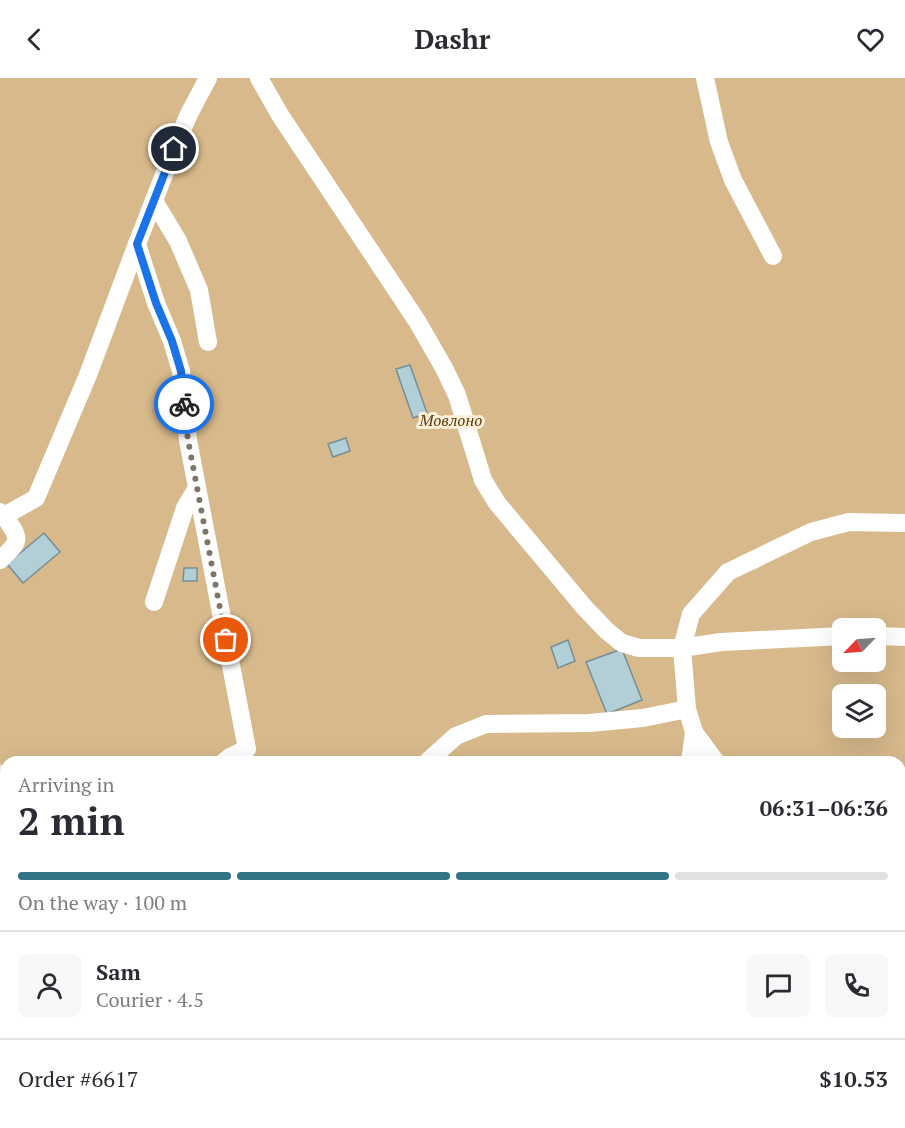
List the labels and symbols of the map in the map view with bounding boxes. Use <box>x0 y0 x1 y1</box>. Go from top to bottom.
pin <box>148 123 199 174</box>
courier <box>154 374 214 434</box>
park label: Мовлоно <box>419 409 483 431</box>
pin <box>200 614 251 665</box>
north arrow <box>832 618 886 672</box>

